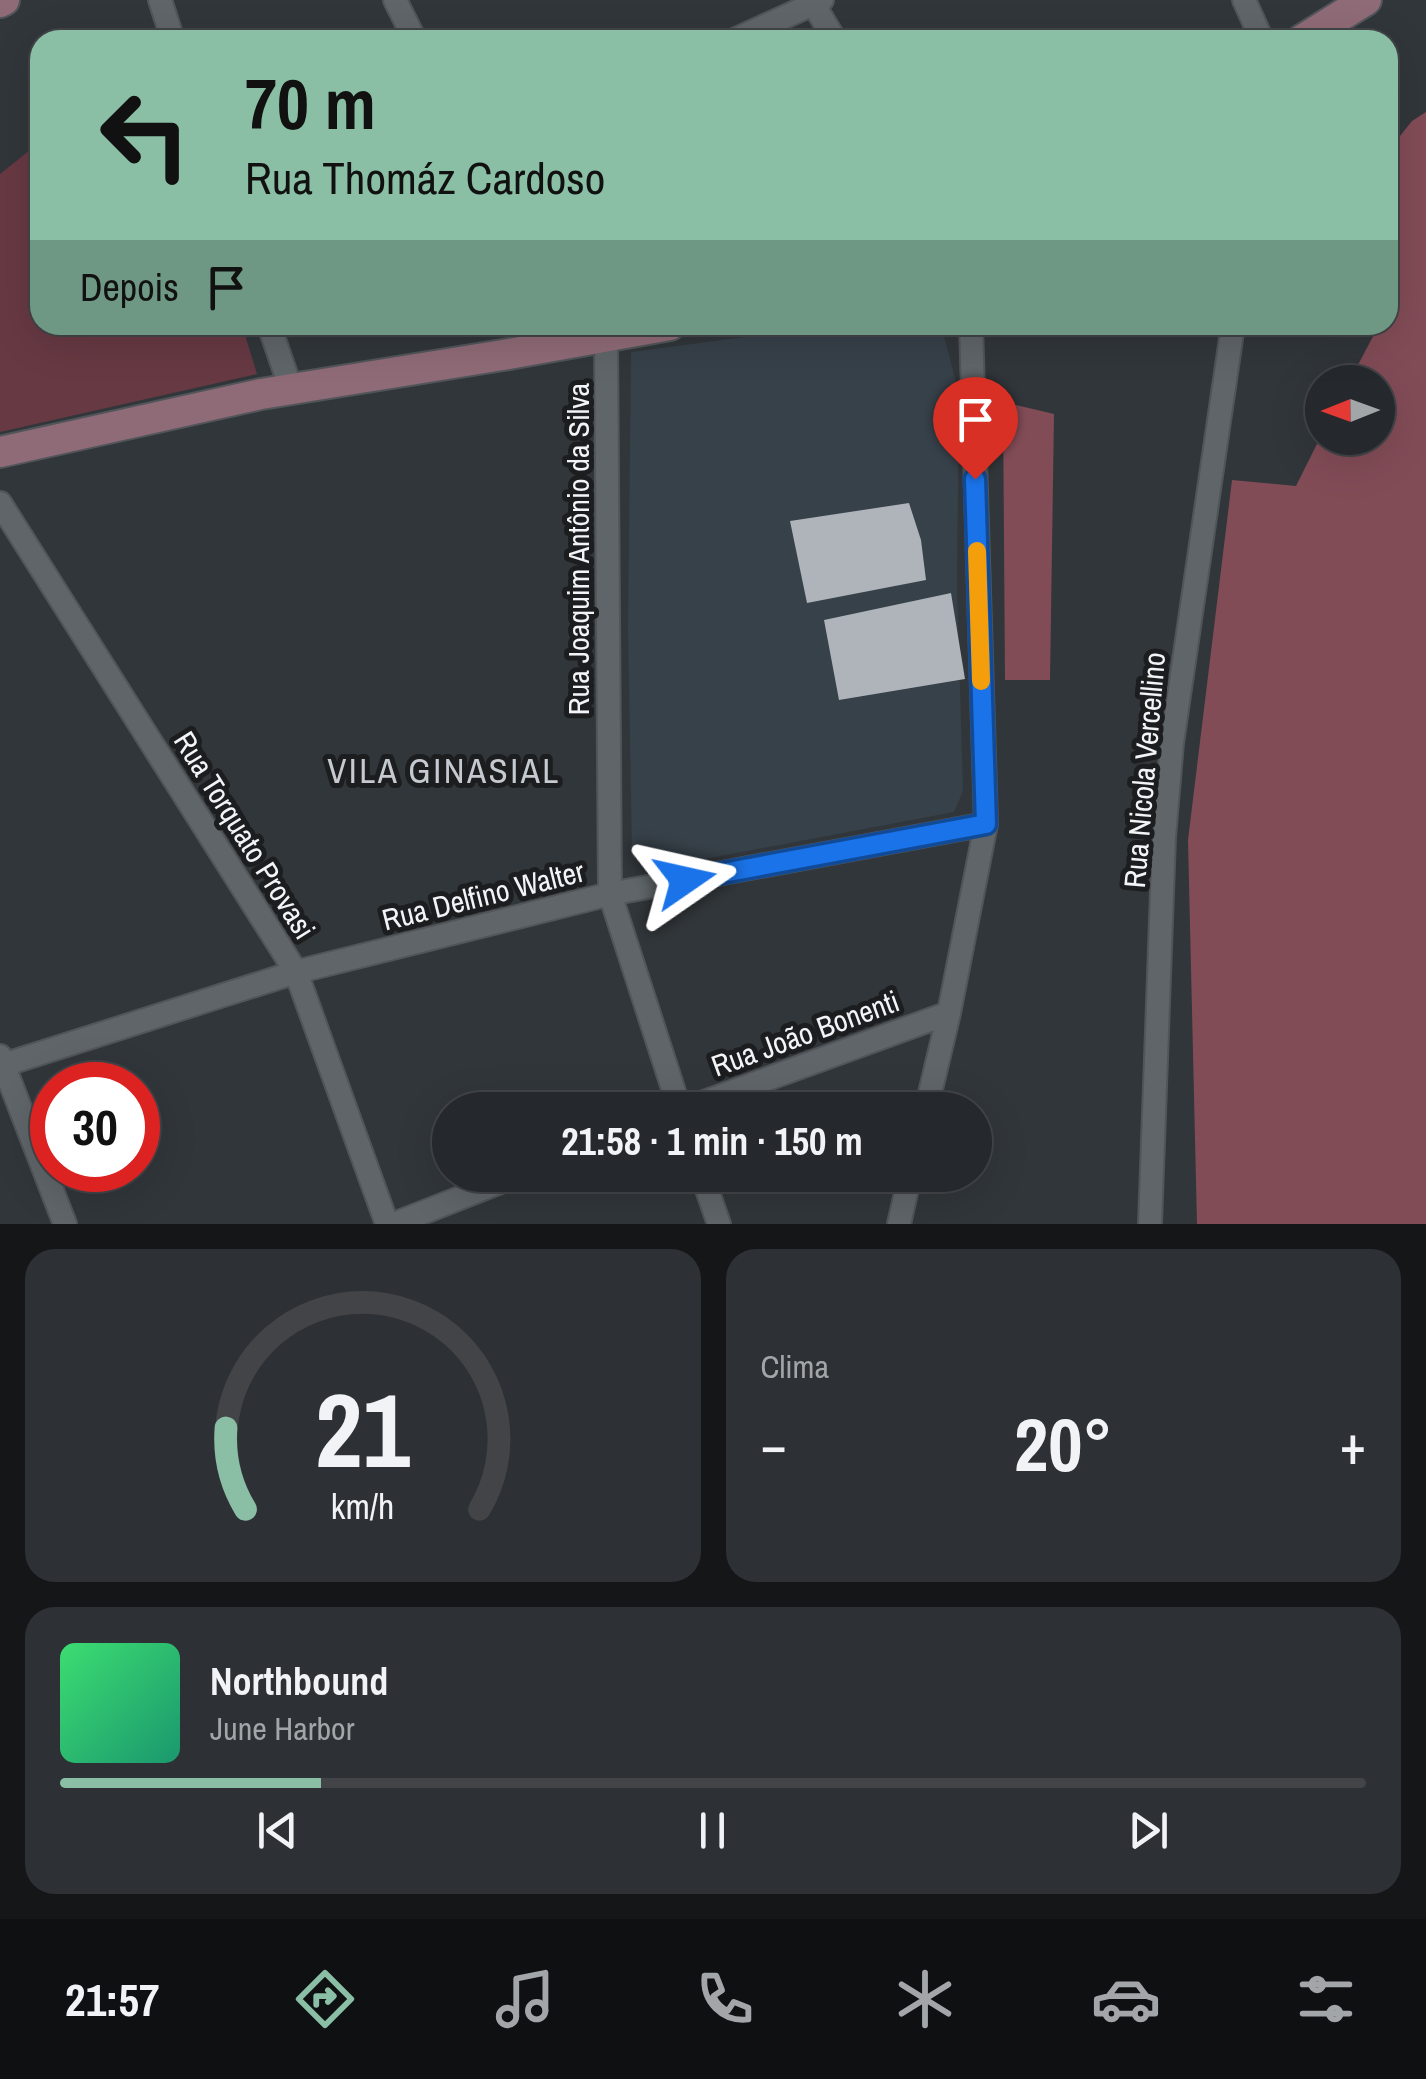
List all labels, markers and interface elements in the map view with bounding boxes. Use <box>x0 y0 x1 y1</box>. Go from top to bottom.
text: 70 m <box>245 57 376 151</box>
icon: left <box>80 70 210 200</box>
text: Rua Thomáz Cardoso <box>245 147 605 208</box>
icon: arrive <box>199 260 254 315</box>
text: Depois <box>80 262 179 313</box>
north arrow <box>1305 365 1395 455</box>
map controls <box>1305 365 1395 455</box>
pin <box>933 377 1018 480</box>
street label: Rua Joaquim Antônio da Silva <box>558 383 598 715</box>
icon: arrive <box>948 392 1003 447</box>
street label: Rua Nicola Vercellino <box>1114 650 1174 890</box>
street label: Rua Torquato Provasi <box>165 724 325 946</box>
district label: VILA GINASIAL <box>327 747 561 794</box>
position arrow <box>633 828 737 932</box>
street label: Rua Delfino Walter <box>378 850 589 939</box>
street label: Rua João Bonenti <box>706 981 904 1085</box>
speed limit sign: 30 <box>30 1062 160 1192</box>
text: 21:58 · 1 min · 150 m <box>561 1116 863 1167</box>
text: Clima <box>761 1345 829 1388</box>
text: 21 <box>315 1359 411 1499</box>
text: 20° <box>1014 1393 1112 1494</box>
text: − <box>761 1407 787 1481</box>
text: + <box>1340 1407 1366 1481</box>
text: km/h <box>331 1482 395 1530</box>
text: Northbound <box>210 1656 388 1707</box>
text: June Harbor <box>210 1707 354 1750</box>
icon: previous <box>250 1803 305 1858</box>
icon: pause <box>685 1803 740 1858</box>
icon: next <box>1121 1803 1176 1858</box>
icon: directions <box>290 1964 360 2034</box>
icon: music <box>490 1964 560 2034</box>
icon: phone <box>690 1964 760 2034</box>
icon: climate <box>890 1964 960 2034</box>
icon: car <box>1091 1964 1161 2034</box>
icon: filters <box>1291 1964 1361 2034</box>
text: 21:57 <box>65 1969 159 2030</box>

